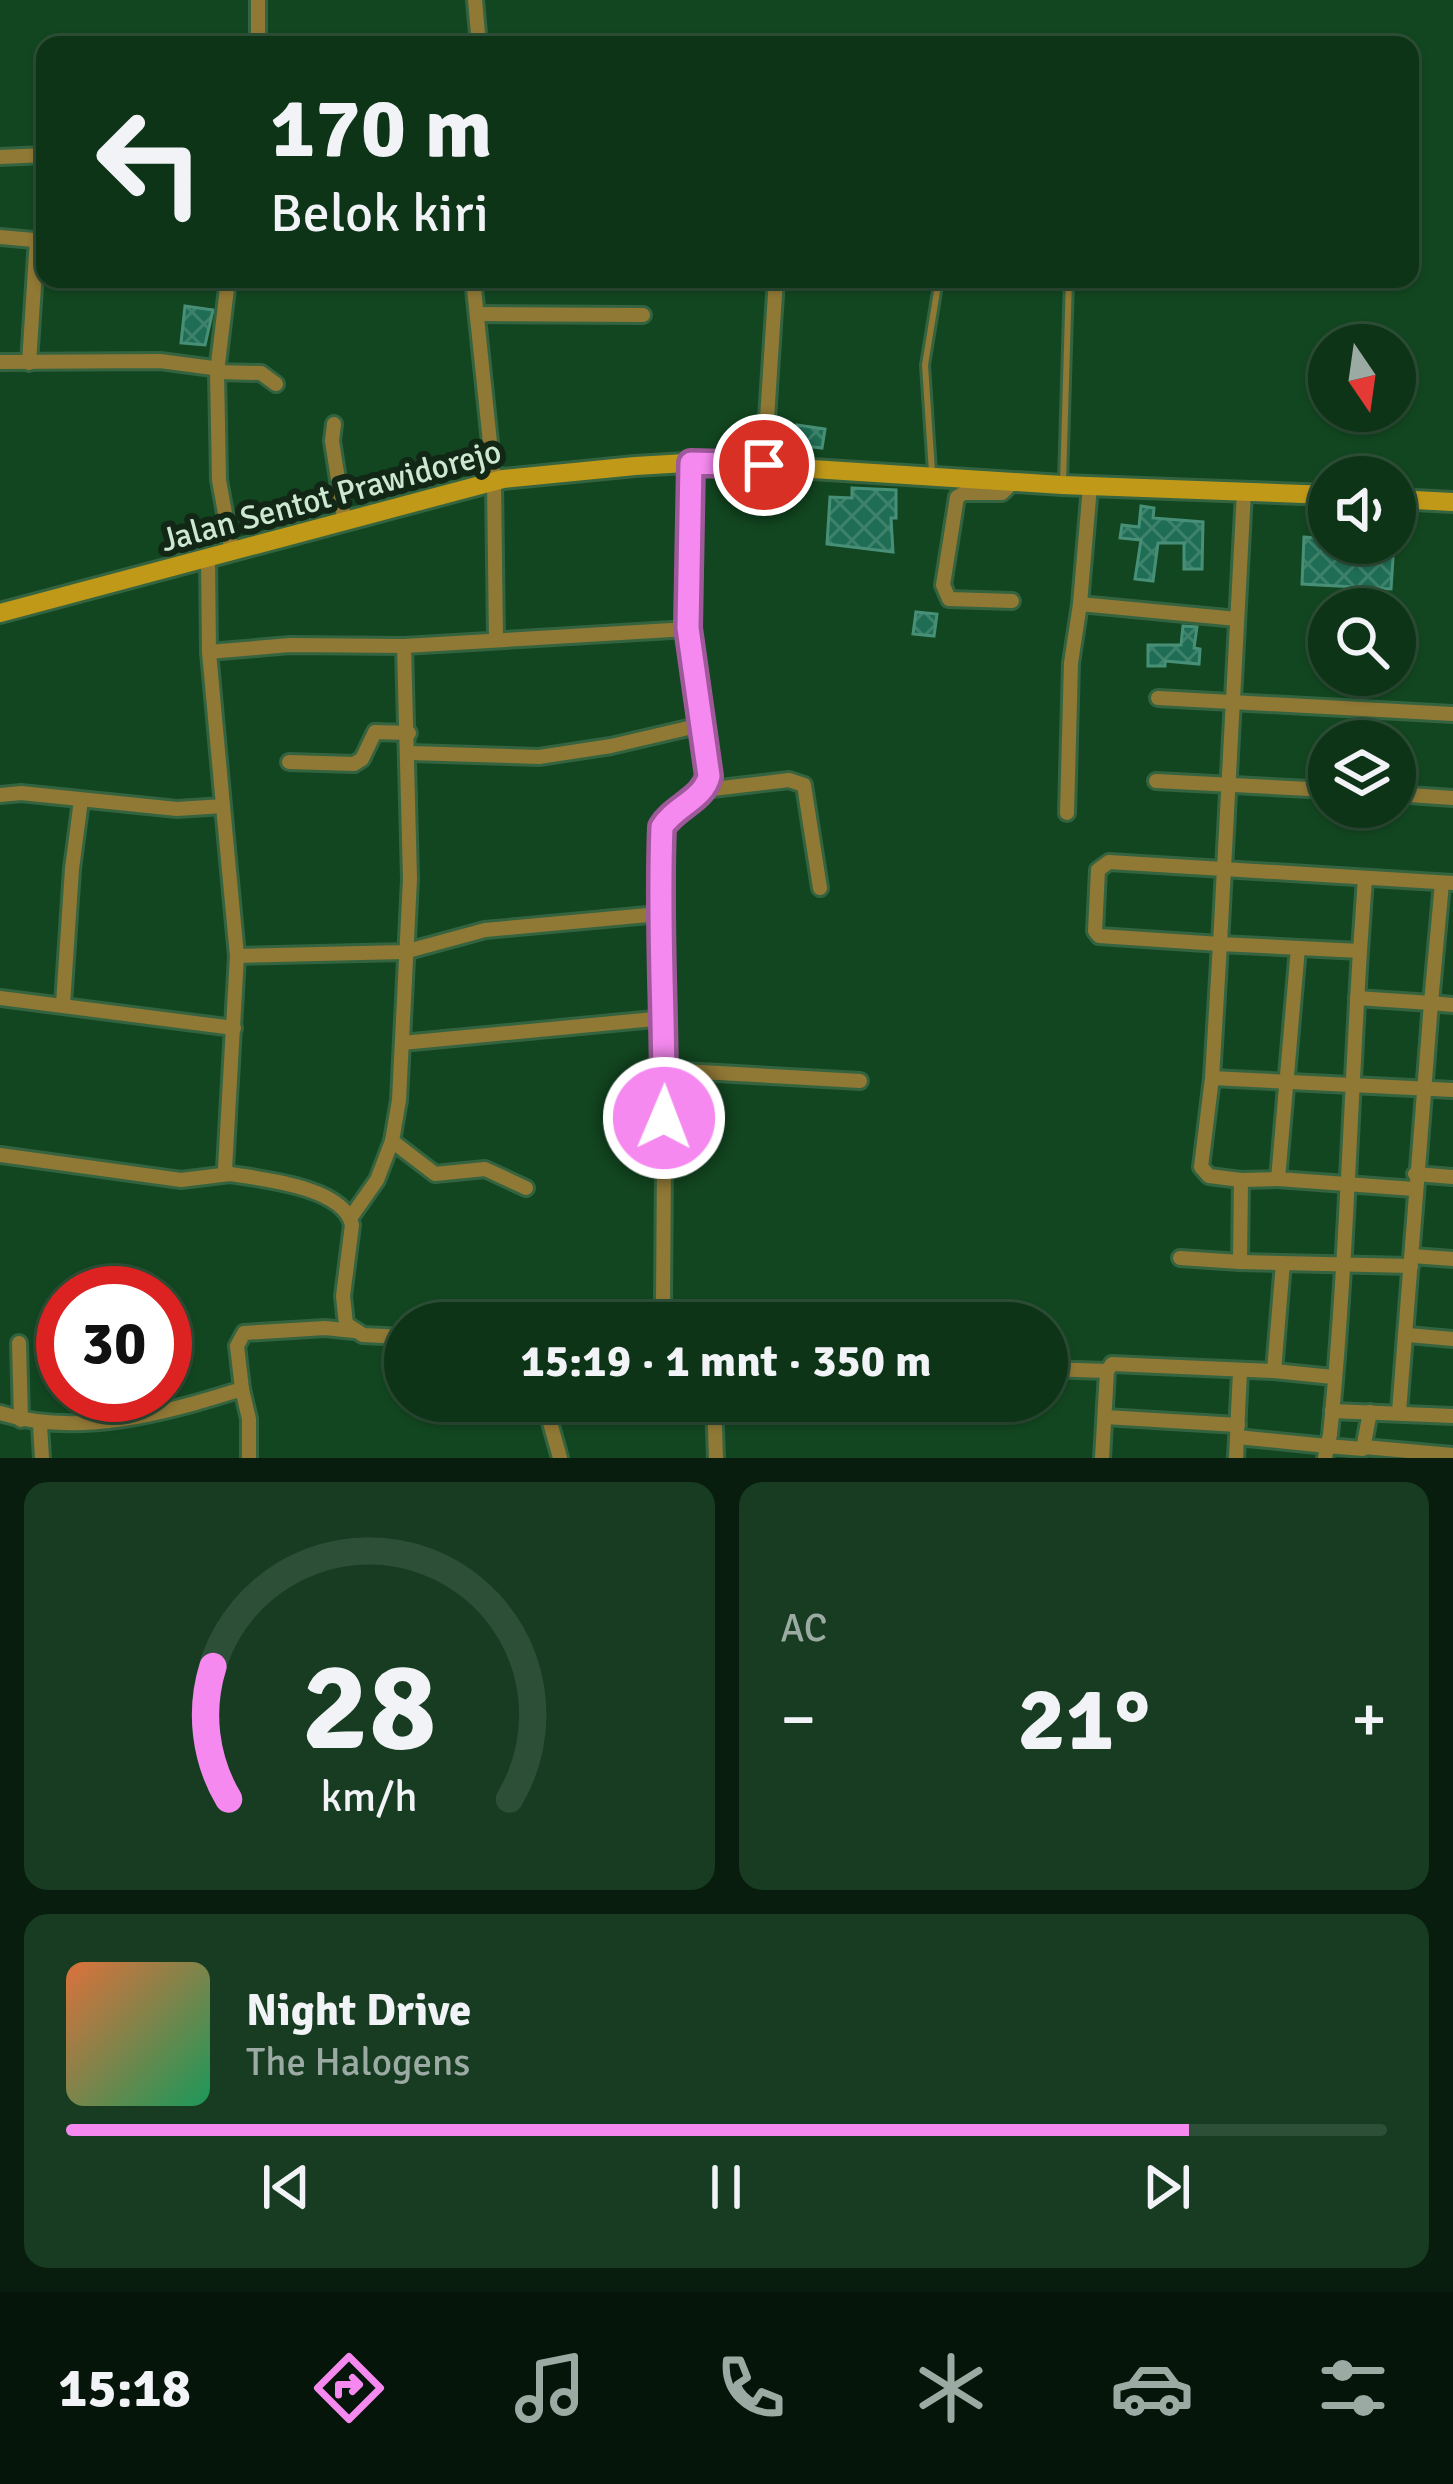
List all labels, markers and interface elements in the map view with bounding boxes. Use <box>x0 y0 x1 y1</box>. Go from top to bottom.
text: 170 m <box>270 77 492 181</box>
icon: left <box>72 84 228 240</box>
text: Belok kiri <box>270 180 489 247</box>
north arrow <box>1308 324 1416 432</box>
map controls <box>1308 324 1416 828</box>
pin <box>713 414 815 516</box>
street label: Jalan Sentot Prawidorejo <box>156 431 506 561</box>
icon: arrive <box>731 432 797 498</box>
button: sound <box>1308 456 1416 564</box>
button: search <box>1308 588 1416 696</box>
button: layers <box>1308 720 1416 828</box>
position arrow <box>601 1055 727 1181</box>
speed limit sign: 30 <box>36 1266 192 1422</box>
text: 15:19 · 1 mnt · 350 m <box>521 1334 931 1389</box>
text: AC <box>781 1604 827 1652</box>
text: 28 <box>302 1631 437 1784</box>
text: 21° <box>1017 1664 1150 1775</box>
text: − <box>781 1679 816 1760</box>
text: + <box>1351 1679 1387 1760</box>
text: km/h <box>321 1771 418 1824</box>
text: Night Drive <box>246 1983 471 2038</box>
text: The Halogens <box>246 2038 470 2086</box>
icon: previous <box>253 2154 319 2220</box>
icon: pause <box>693 2154 759 2220</box>
icon: next <box>1134 2154 1200 2220</box>
icon: directions <box>307 2346 391 2430</box>
icon: music <box>508 2346 592 2430</box>
icon: phone <box>709 2346 793 2430</box>
icon: climate <box>909 2346 993 2430</box>
icon: car <box>1110 2346 1194 2430</box>
icon: filters <box>1311 2346 1395 2430</box>
text: 15:18 <box>58 2355 191 2422</box>

